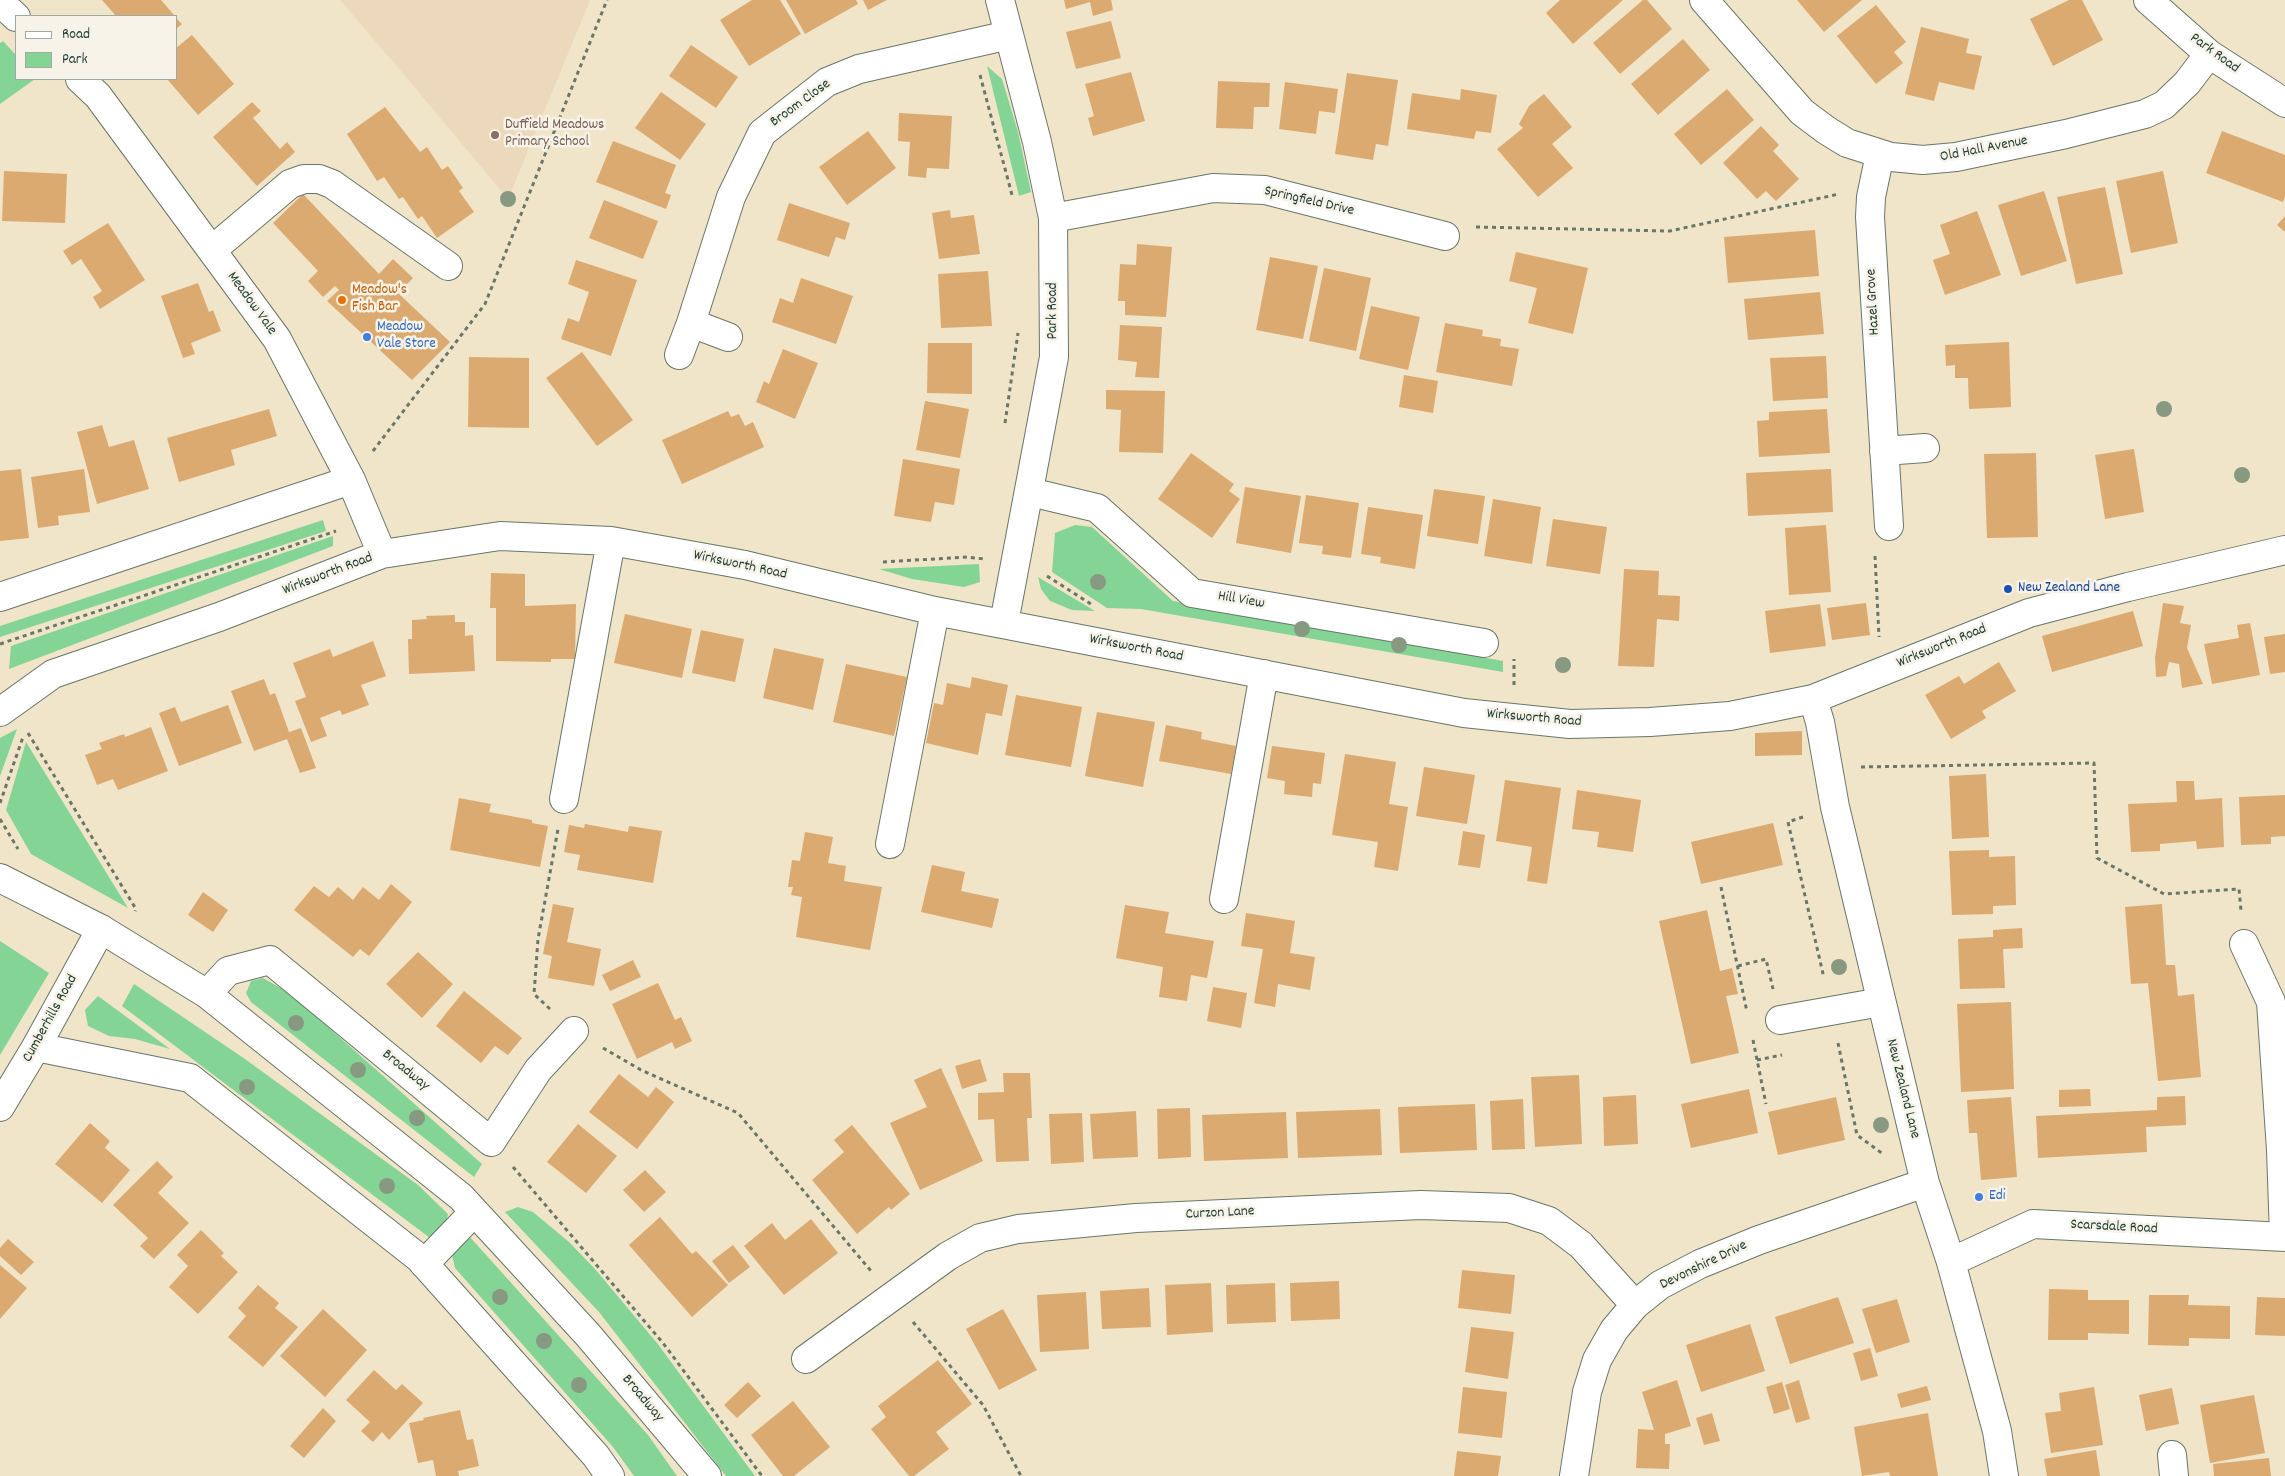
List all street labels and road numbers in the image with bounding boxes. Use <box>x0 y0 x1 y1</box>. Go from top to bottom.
street label: Park Road <box>2186 30 2242 78</box>
street label: Broom Close <box>767 76 835 132</box>
street label: Old Hall Avenue <box>1939 133 2029 167</box>
street label: Springfield Drive <box>1262 183 1356 221</box>
street label: Hazel Grove <box>1863 268 1885 336</box>
street label: Meadow Vale <box>222 269 280 339</box>
street label: Park Road <box>1045 282 1063 340</box>
street label: Wirksworth Road <box>692 547 788 585</box>
street label: Wirksworth Road <box>280 550 376 600</box>
street label: Hill View <box>1216 588 1266 614</box>
street label: Wirksworth Road <box>1895 621 1989 673</box>
street label: Wirksworth Road <box>1088 631 1184 667</box>
street label: Wirksworth Road <box>1486 706 1582 732</box>
street label: Cumberhills Road <box>20 972 82 1066</box>
street label: New Zealand Lane <box>1881 1037 1923 1141</box>
street label: Broadway <box>378 1046 432 1096</box>
street label: Curzon Lane <box>1185 1203 1255 1225</box>
street label: Scarsdale Road <box>2070 1217 2158 1239</box>
street label: Devonshire Drive <box>1658 1237 1750 1295</box>
street label: Broadway <box>617 1372 667 1426</box>

